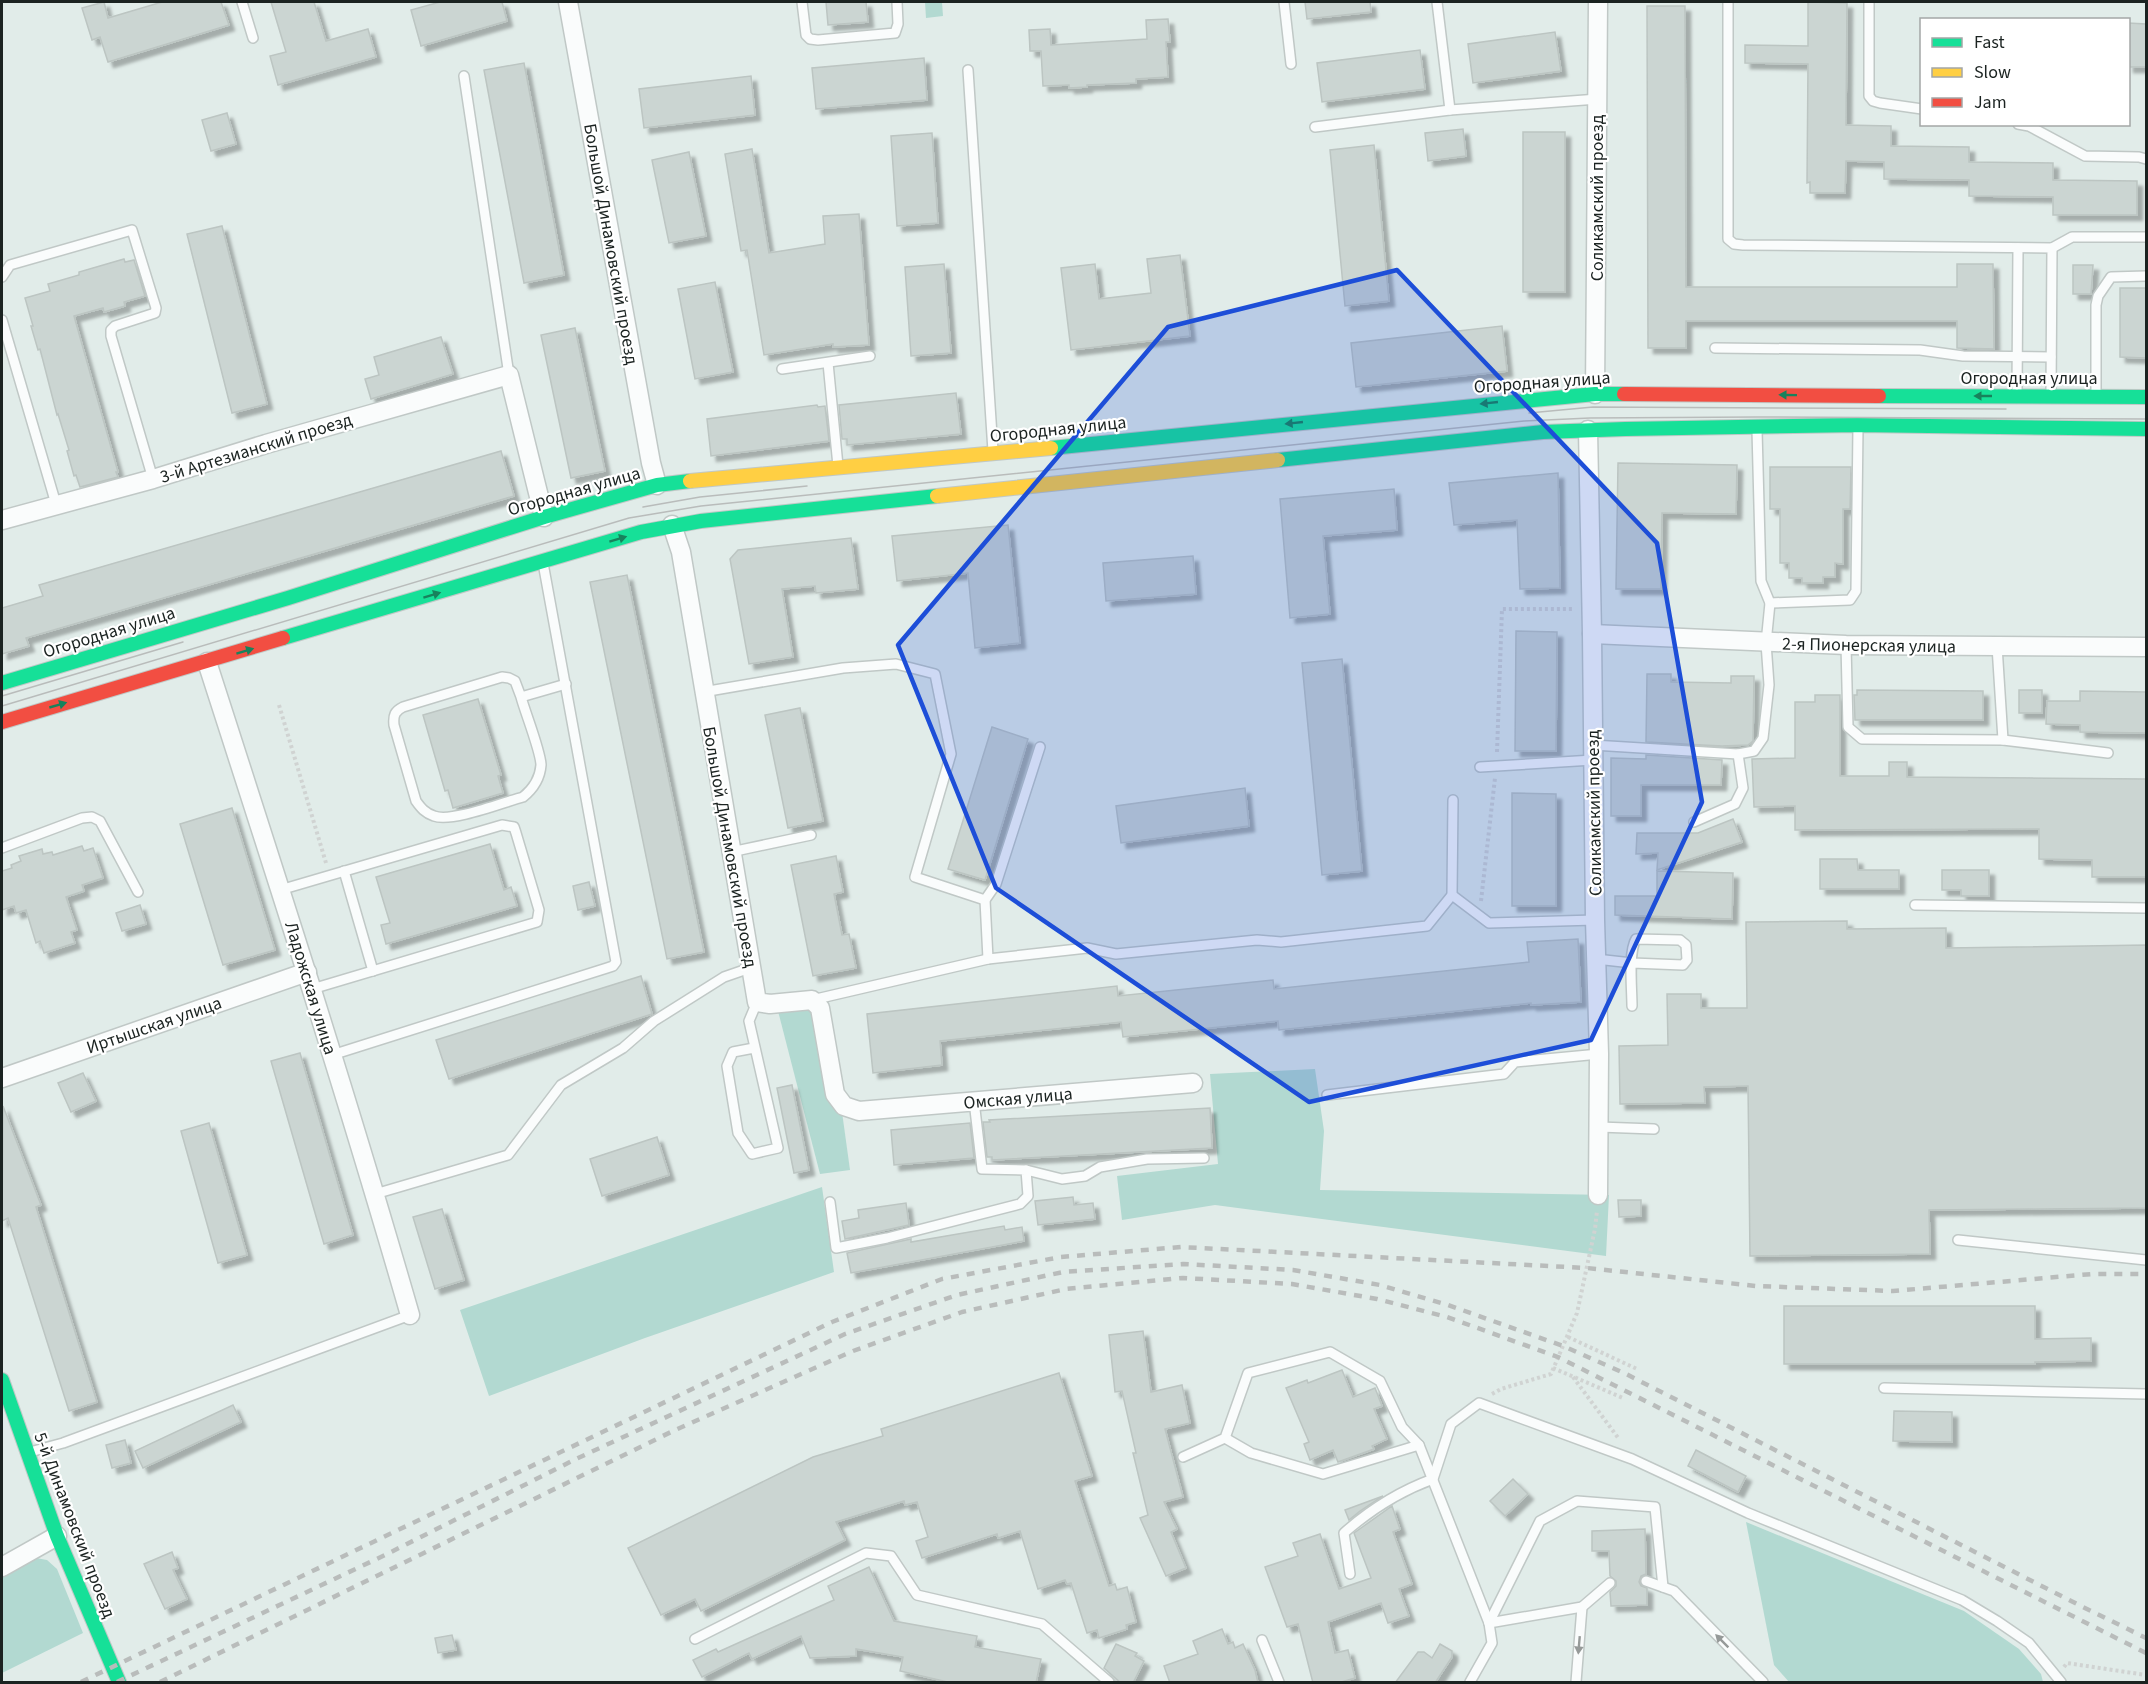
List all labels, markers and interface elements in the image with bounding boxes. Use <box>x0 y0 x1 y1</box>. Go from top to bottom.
legend <box>1920 18 2130 126</box>
text: Fast <box>1974 30 2005 55</box>
text: Slow <box>1974 60 2011 85</box>
text: Jam <box>1974 90 2007 115</box>
street label: Соликамский проезд <box>1585 114 1610 281</box>
street label: Большой Динамовский проезд <box>577 122 644 367</box>
street label: Огородная улица <box>1473 365 1611 400</box>
street label: Огородная улица <box>1961 366 2097 391</box>
one-way arrow <box>1779 390 1798 400</box>
one-way arrow <box>1974 391 1993 401</box>
one-way arrow <box>1479 399 1498 408</box>
street label: 3-й Артезианский проезд <box>157 407 356 490</box>
street label: Огородная улица <box>989 410 1127 449</box>
one-way arrow <box>1285 418 1304 428</box>
street label: Огородная улица <box>505 461 643 522</box>
one-way arrow <box>609 534 627 543</box>
one-way arrow <box>423 590 441 599</box>
street label: Огородная улица <box>40 601 178 664</box>
street label: 2-я Пионерская улица <box>1782 631 1956 660</box>
one-way arrow <box>236 646 254 655</box>
one-way arrow <box>49 700 67 710</box>
street label: Большой Динамовский проезд <box>696 725 763 970</box>
street label: Соликамский проезд <box>1581 729 1608 896</box>
street label: Ладожская улица <box>278 919 343 1058</box>
street label: Иртышская улица <box>83 991 225 1060</box>
street label: Омская улица <box>962 1081 1074 1116</box>
street label: 5-й Динамовский проезд <box>28 1429 122 1622</box>
one-way arrow <box>1716 1634 1730 1648</box>
one-way arrow <box>1574 1635 1584 1654</box>

